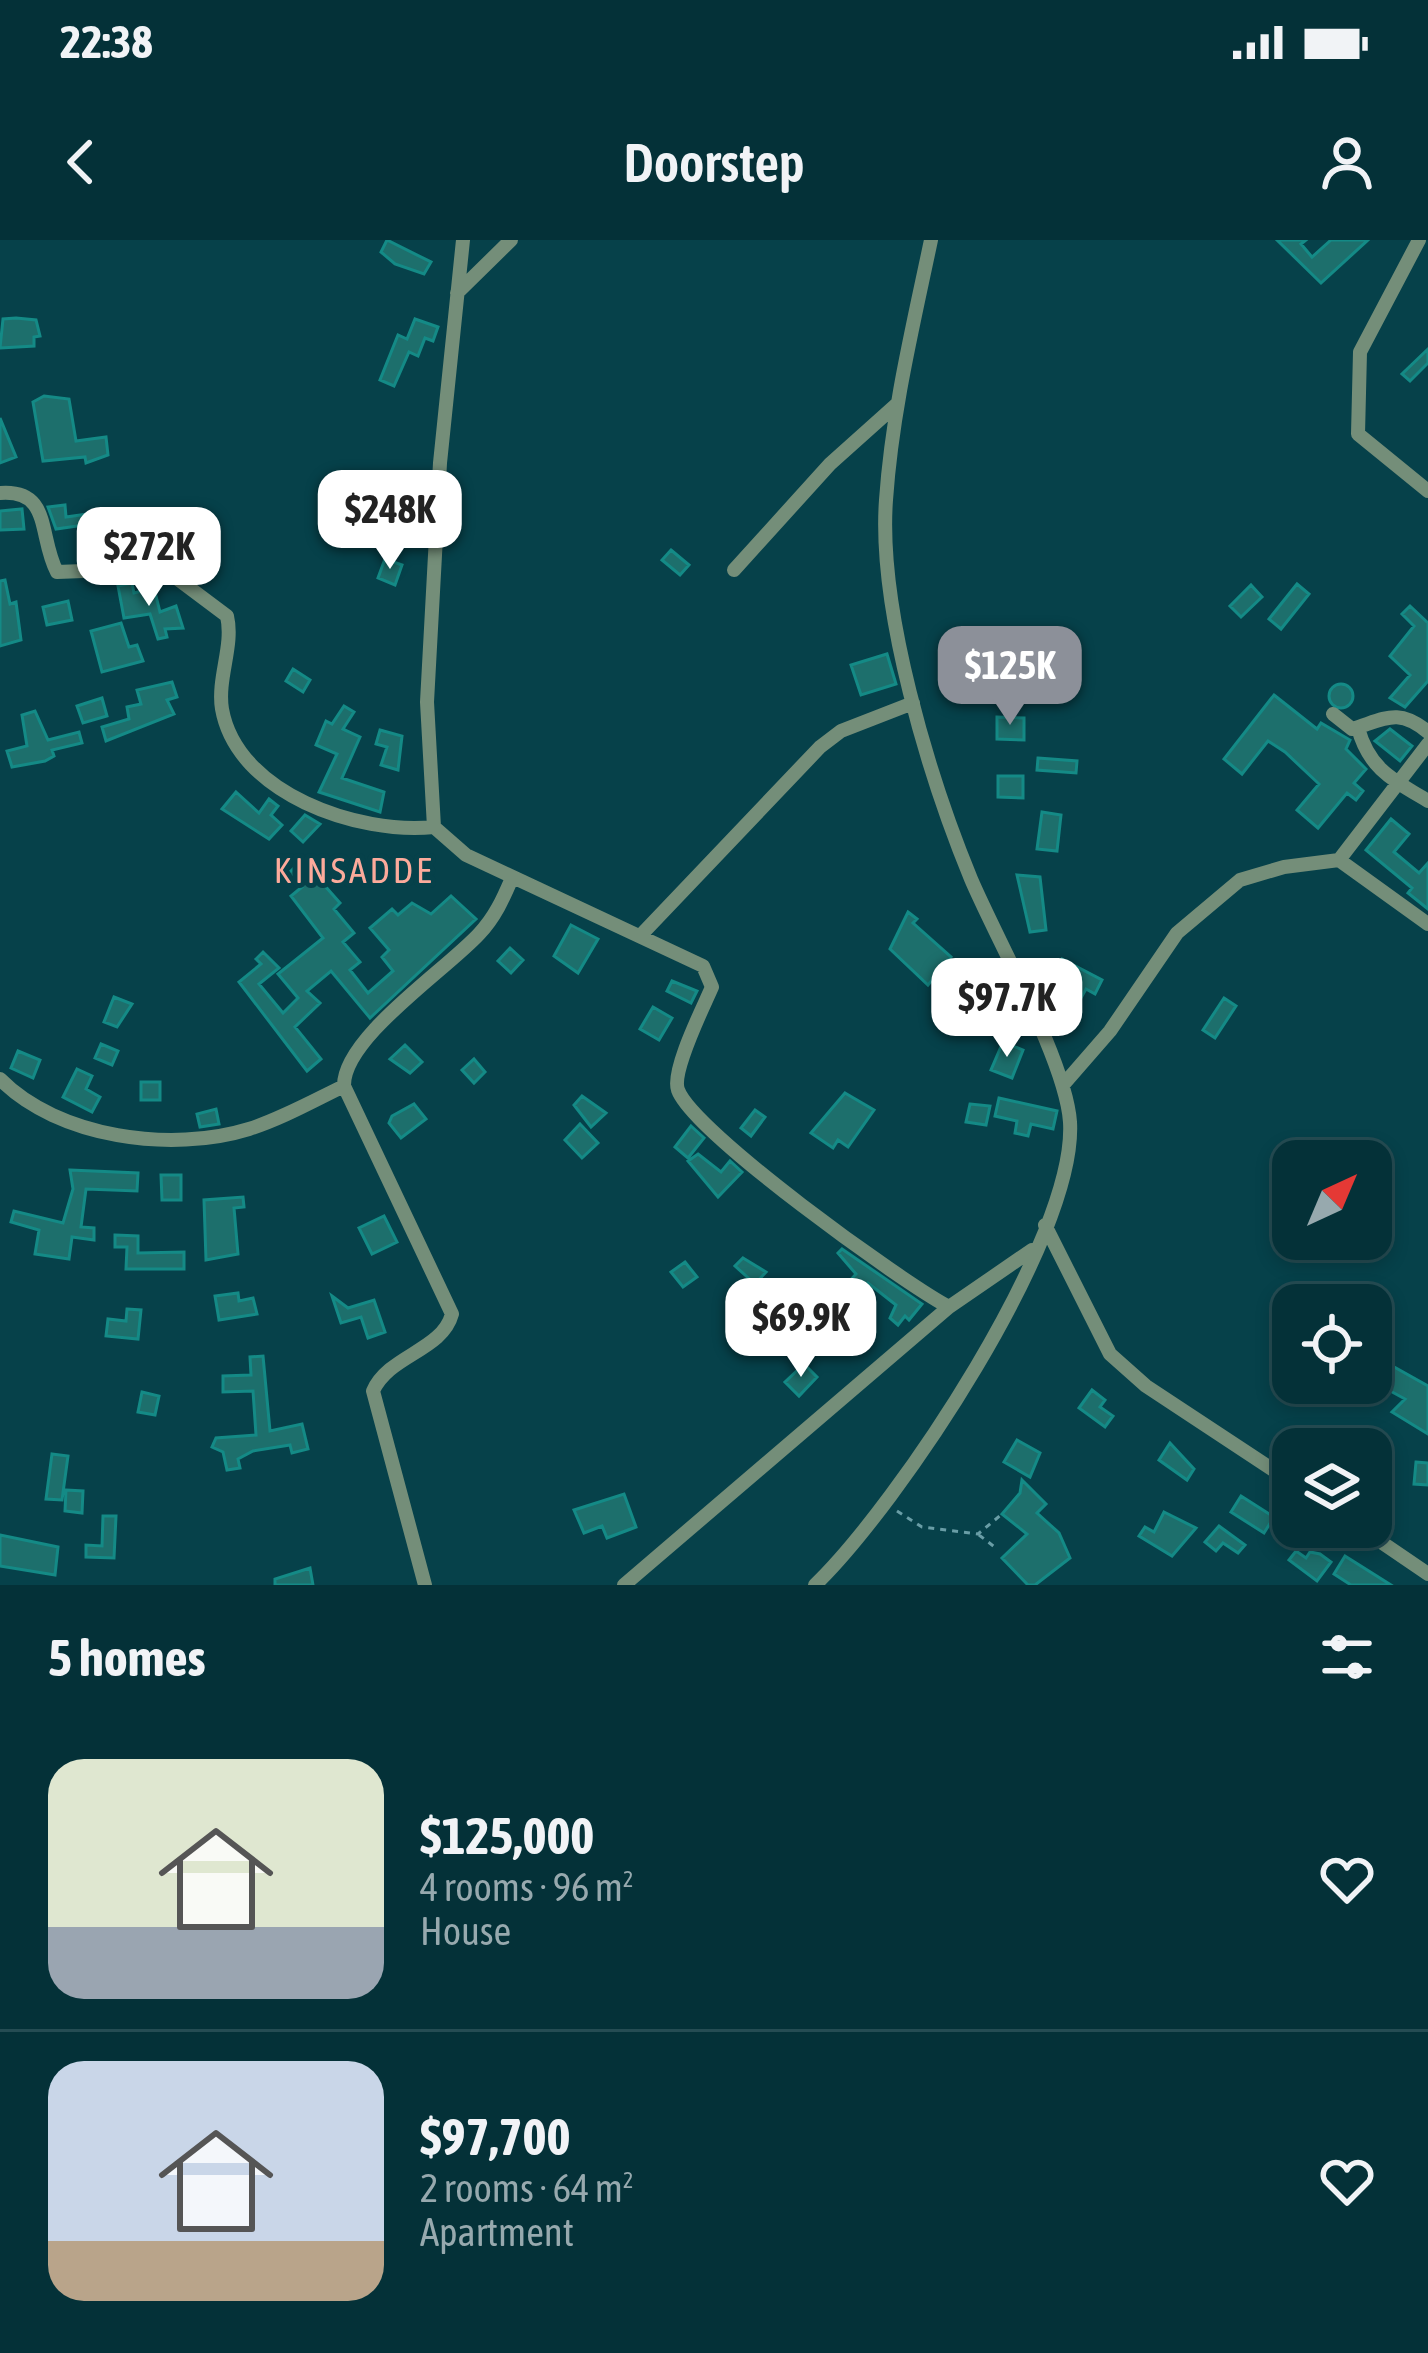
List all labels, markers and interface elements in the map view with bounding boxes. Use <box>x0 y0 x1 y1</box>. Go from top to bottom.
text: 22:38 <box>60 16 153 68</box>
icon: back <box>48 129 114 195</box>
icon: person <box>1314 129 1380 195</box>
text: Doorstep <box>623 132 805 193</box>
pin: $248K <box>306 470 474 572</box>
text: $248K <box>345 487 435 531</box>
pin: $272K <box>65 507 233 609</box>
text: $272K <box>104 524 194 568</box>
pin: $125K <box>926 626 1094 728</box>
text: $125K <box>965 643 1055 687</box>
district label: KINSADDE <box>274 849 434 891</box>
pin: $97.7K <box>909 958 1105 1060</box>
text: $97.7K <box>958 975 1056 1019</box>
north arrow <box>1272 1140 1392 1260</box>
map controls <box>1272 1140 1392 1548</box>
pin: $69.9K <box>703 1278 899 1380</box>
button: locate <box>1272 1284 1392 1404</box>
text: $69.9K <box>752 1295 850 1339</box>
button: layers <box>1272 1428 1392 1548</box>
icon: filters <box>1314 1624 1380 1690</box>
text: 5 homes <box>48 1628 206 1687</box>
text: $125,000 <box>420 1806 594 1865</box>
icon: home <box>144 1807 288 1951</box>
icon: heart <box>1314 1846 1380 1912</box>
text: 4 rooms · 96 m² <box>420 1865 634 1909</box>
text: House <box>420 1909 511 1953</box>
text: $97,700 <box>420 2107 570 2166</box>
icon: home <box>144 2109 288 2253</box>
icon: heart <box>1314 2148 1380 2214</box>
text: 2 rooms · 64 m² <box>420 2166 634 2210</box>
text: Apartment <box>420 2210 574 2254</box>

